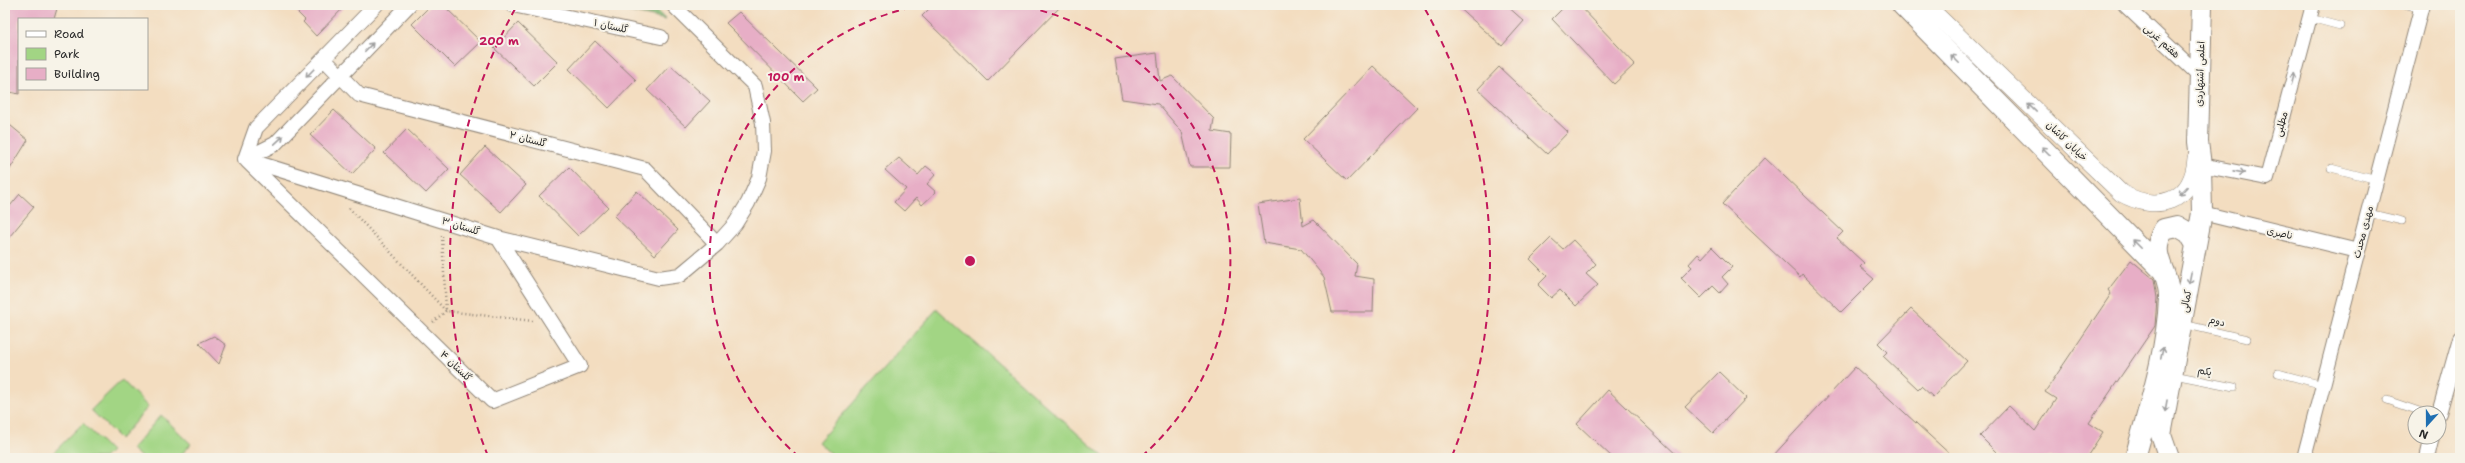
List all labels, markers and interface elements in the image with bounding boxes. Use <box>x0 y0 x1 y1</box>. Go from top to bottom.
street label: گلستان ۱ <box>593 16 629 36</box>
legend <box>18 18 148 90</box>
street label: هفتم غربی <box>2141 21 2183 62</box>
text: Road <box>54 26 85 42</box>
text: 200 m <box>479 33 519 49</box>
street label: اعلمی اشتهاردی <box>2192 41 2209 107</box>
one-way arrow <box>364 42 374 52</box>
text: Park <box>54 46 80 62</box>
one-way arrow <box>1950 54 1960 64</box>
text: Building <box>54 66 100 82</box>
one-way arrow <box>305 68 315 78</box>
text: 100 m <box>768 69 805 85</box>
one-way arrow <box>2290 73 2297 86</box>
one-way arrow <box>2027 103 2037 113</box>
street label: مطلبی <box>2271 110 2292 138</box>
street label: خیابان کاشان <box>2044 118 2090 164</box>
street label: گلستان ۲ <box>508 128 548 150</box>
one-way arrow <box>274 135 284 144</box>
one-way arrow <box>2041 146 2051 156</box>
one-way arrow <box>2232 169 2245 177</box>
one-way arrow <box>2178 186 2188 196</box>
street label: مهدی محدث <box>2350 204 2376 260</box>
street label: گلستان ۳ <box>440 214 482 238</box>
street label: ناصری <box>2266 224 2294 242</box>
one-way arrow <box>2132 239 2142 249</box>
centre of rings <box>963 254 977 268</box>
one-way arrow <box>2186 271 2194 284</box>
street label: کمالی <box>2177 288 2196 314</box>
street label: دوم <box>2207 313 2227 331</box>
one-way arrow <box>2159 346 2167 359</box>
street label: گلستان ۴ <box>437 348 475 384</box>
street label: یکم <box>2197 363 2213 380</box>
one-way arrow <box>2162 399 2170 412</box>
north arrow <box>2407 405 2447 445</box>
text: N <box>2417 425 2430 442</box>

